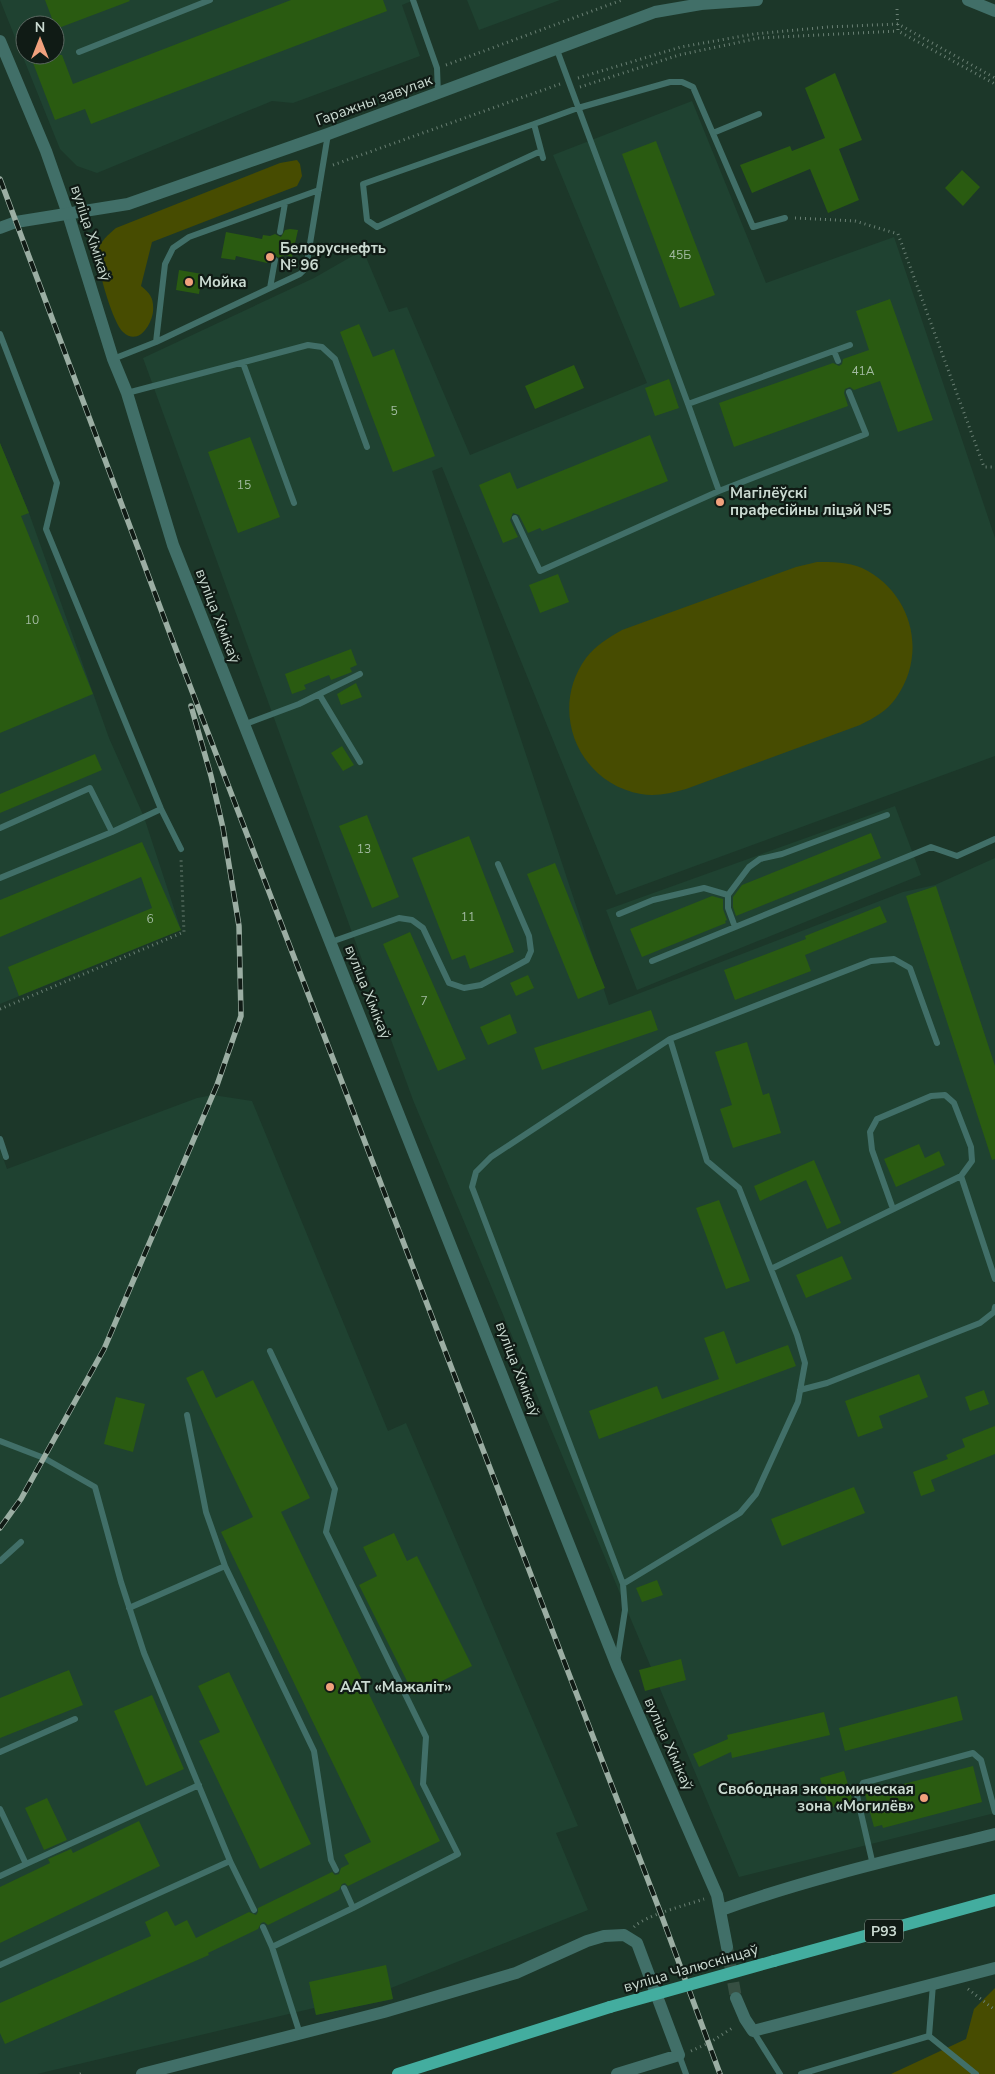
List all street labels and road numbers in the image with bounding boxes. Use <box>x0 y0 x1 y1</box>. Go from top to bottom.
street label: Гаражны завулак <box>313 70 435 130</box>
street label: вуліца Хімікаў <box>66 183 116 284</box>
street label: вуліца Хімікаў <box>191 566 245 666</box>
street label: вуліца Хімікаў <box>340 942 396 1042</box>
street label: вуліца Хімікаў <box>491 1319 545 1419</box>
street label: вуліца Хімікаў <box>640 1694 698 1794</box>
road number: Р93 <box>865 1920 903 1942</box>
street label: вуліца Чалюскінцаў <box>621 1939 761 1997</box>

